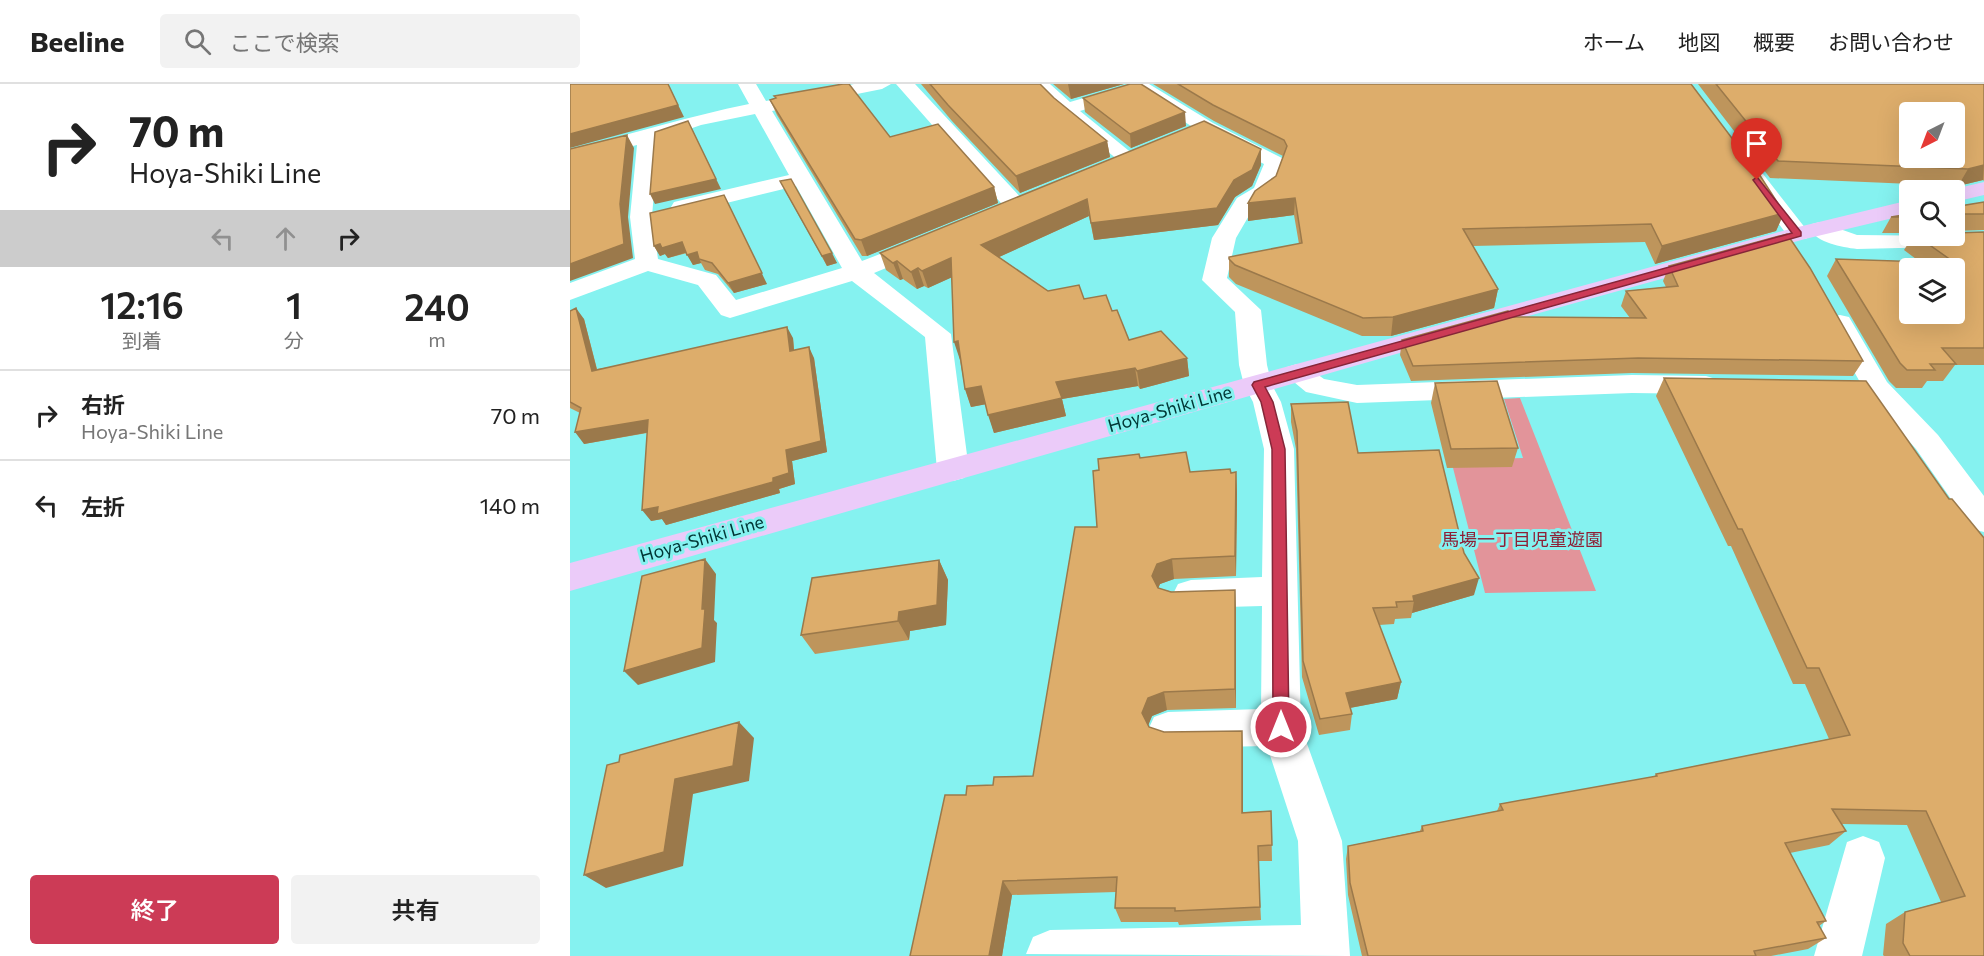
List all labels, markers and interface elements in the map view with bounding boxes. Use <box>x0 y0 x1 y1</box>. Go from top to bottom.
search box <box>160 14 580 68</box>
text: Beeline <box>30 24 124 58</box>
icon: search <box>181 25 214 58</box>
text: ここで検索 <box>229 29 339 56</box>
text: ホーム <box>1583 29 1645 54</box>
text: 地図 <box>1678 29 1720 54</box>
text: 概要 <box>1753 29 1795 54</box>
text: お問い合わせ <box>1828 29 1954 54</box>
north arrow <box>1899 102 1965 168</box>
map controls <box>1899 102 1965 324</box>
text: 70 m <box>129 104 224 156</box>
icon: right <box>30 108 108 186</box>
pin <box>1731 118 1782 180</box>
icon: arrive <box>1740 127 1773 160</box>
text: Hoya-Shiki Line <box>129 156 321 189</box>
button: search <box>1899 180 1965 246</box>
icon: left <box>206 222 239 255</box>
icon: ahead <box>269 222 302 255</box>
icon: right <box>332 222 365 255</box>
button: layers <box>1899 258 1965 324</box>
text: 12:16 <box>100 282 184 326</box>
text: 1 <box>286 282 302 326</box>
text: 240 <box>404 284 470 328</box>
text: m <box>428 327 446 351</box>
text: 到着 <box>122 328 162 352</box>
text: 分 <box>284 328 304 352</box>
street label: Hoya-Shiki Line <box>1105 380 1234 436</box>
text: 右折 <box>81 391 125 418</box>
icon: right <box>30 399 63 432</box>
text: 70 m <box>491 402 540 429</box>
text: Hoya-Shiki Line <box>81 419 223 443</box>
icon: left <box>30 489 63 522</box>
text: 140 m <box>480 492 540 519</box>
text: 左折 <box>81 493 125 520</box>
street label: Hoya-Shiki Line <box>637 510 766 566</box>
park label: 馬場一丁目児童遊園 <box>1441 528 1603 550</box>
position arrow <box>1249 695 1313 759</box>
button: 終了 <box>30 875 279 944</box>
button: 共有 <box>291 875 540 944</box>

